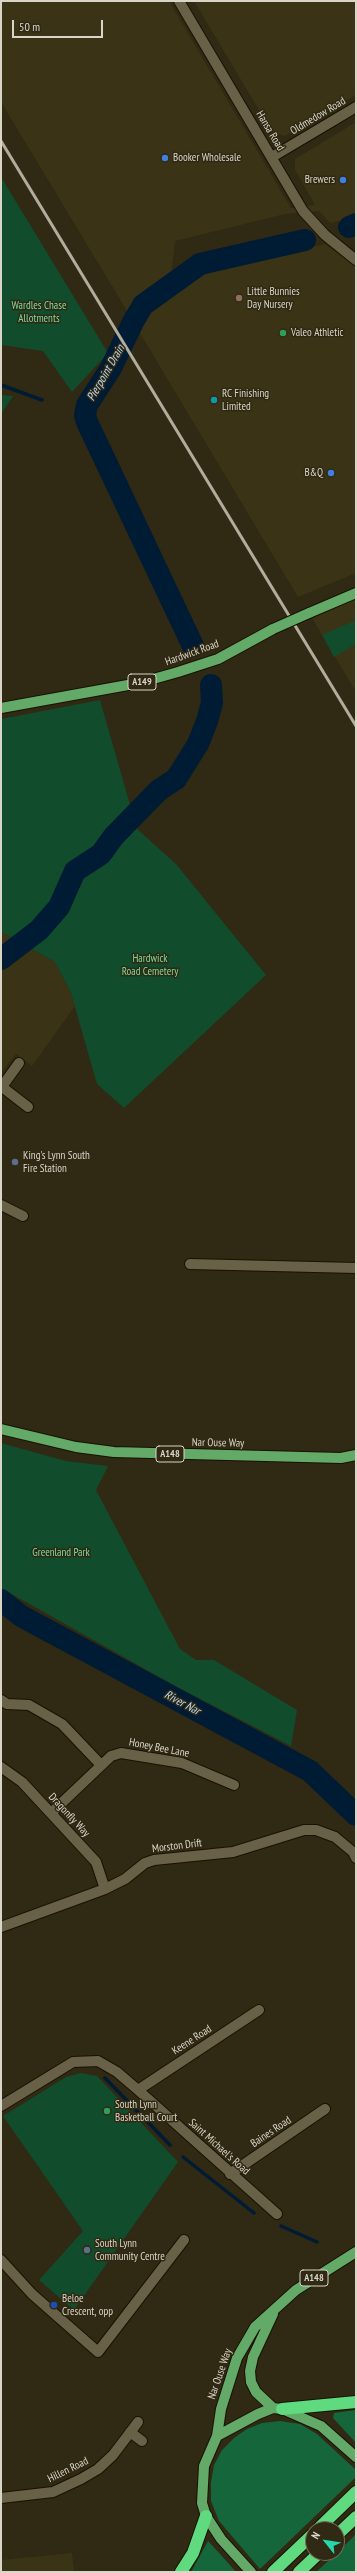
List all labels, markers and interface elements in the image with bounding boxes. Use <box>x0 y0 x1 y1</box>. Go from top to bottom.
scale bar <box>14 12 105 38</box>
text: 50 m <box>19 19 40 34</box>
street label: Oldmedow Road <box>288 94 348 138</box>
street label: Hansa Road <box>253 109 287 153</box>
place label: Booker Wholesale <box>173 151 241 165</box>
marker: Booker Wholesale <box>160 153 170 163</box>
place label: Brewers <box>305 173 335 187</box>
marker: Brewers <box>338 175 348 185</box>
place label: Little Bunnies Day Nursery <box>247 285 300 311</box>
marker: Little Bunnies Day Nursery <box>234 293 244 303</box>
park label: Wardles Chase Allotments <box>12 299 66 325</box>
place label: Valeo Athletic <box>291 326 343 340</box>
marker: Valeo Athletic <box>278 328 288 338</box>
water label: Pierpoint Drain <box>84 342 128 404</box>
place label: RC Finishing Limited <box>222 387 269 413</box>
marker: RC Finishing Limited <box>209 395 219 405</box>
place label: B&Q <box>305 466 323 480</box>
marker: B&Q <box>326 468 336 478</box>
street label: Hardwick Road <box>163 637 221 669</box>
road number: A149 <box>128 674 156 690</box>
park label: Hardwick Road Cemetery <box>122 952 178 978</box>
place label: King's Lynn South Fire Station <box>23 1149 90 1175</box>
marker: King's Lynn South Fire Station <box>10 1157 20 1167</box>
street label: Nar Ouse Way <box>192 1436 244 1450</box>
road number: A148 <box>156 1446 184 1462</box>
park label: Greenland Park <box>32 1546 90 1560</box>
water label: River Nar <box>162 1688 202 1718</box>
street label: Honey Bee Lane <box>128 1736 190 1760</box>
street label: Dragonfly Way <box>46 1790 92 1840</box>
street label: Morston Drift <box>151 1836 203 1856</box>
street label: Keene Road <box>170 2022 214 2058</box>
place label: South Lynn Basketball Court <box>115 2098 177 2124</box>
marker: South Lynn Basketball Court <box>102 2106 112 2116</box>
street label: Baines Road <box>248 2114 294 2150</box>
street label: Saint Michael's Road <box>186 2116 252 2178</box>
place label: South Lynn Community Centre <box>95 2237 165 2263</box>
marker: South Lynn Community Centre <box>82 2245 92 2255</box>
road number: A148 <box>300 2270 328 2286</box>
place label: Beloe Crescent, opp <box>62 2292 113 2318</box>
marker: Beloe Crescent, opp <box>49 2300 59 2310</box>
street label: Nar Ouse Way <box>205 2347 235 2401</box>
street label: Hillen Road <box>45 2454 91 2486</box>
north arrow <box>305 2521 345 2561</box>
text: N <box>308 2529 323 2542</box>

